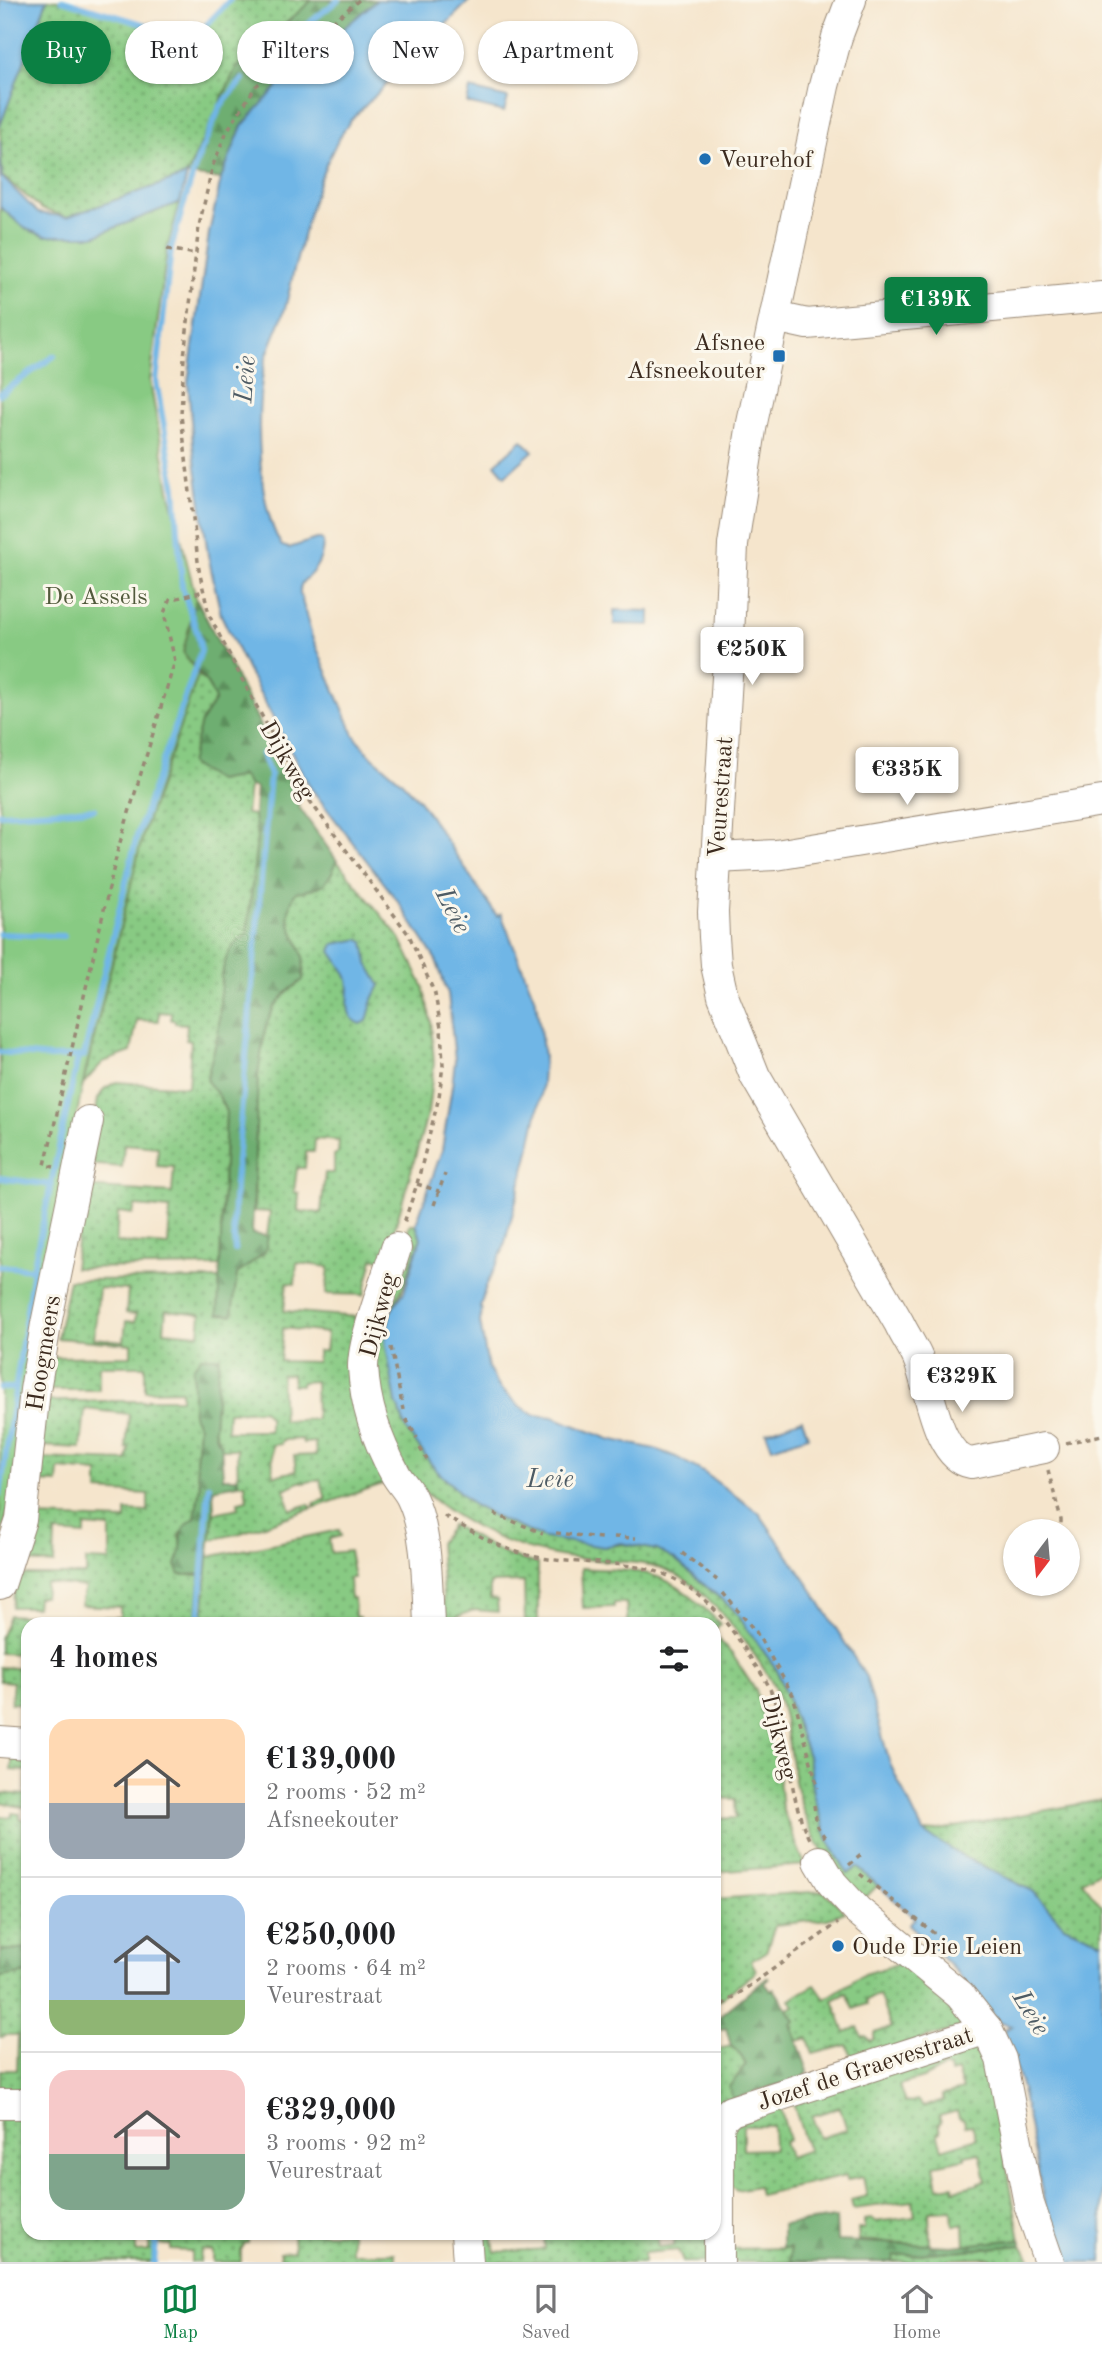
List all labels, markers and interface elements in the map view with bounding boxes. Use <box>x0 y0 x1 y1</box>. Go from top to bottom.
chip: Buy <box>21 21 111 84</box>
chip: Rent <box>125 21 223 84</box>
chip: Filters <box>237 21 354 84</box>
chip: New <box>368 21 464 84</box>
chip: Apartment <box>478 21 638 84</box>
place label: Veurehof <box>719 149 814 173</box>
marker: Veurehof <box>697 151 713 167</box>
pin: €139K <box>887 278 985 337</box>
text: €139K <box>900 288 972 311</box>
place label: Afsnee Afsneekouter <box>627 332 765 384</box>
marker: Afsnee Afsneekouter <box>771 348 787 364</box>
water label: Leie <box>231 354 261 405</box>
park label: De Assels <box>44 586 148 610</box>
pin: €250K <box>703 628 801 687</box>
text: €250K <box>716 638 788 661</box>
street label: Dijkweg <box>254 717 318 805</box>
street label: Veurestraat <box>706 736 738 859</box>
pin: €335K <box>858 748 956 807</box>
text: €335K <box>871 758 943 781</box>
water label: Leie <box>429 883 475 938</box>
street label: Dijkweg <box>357 1270 403 1361</box>
street label: Hoogmeers <box>24 1294 66 1413</box>
pin: €329K <box>913 1354 1011 1414</box>
text: €329K <box>926 1365 998 1388</box>
water label: Leie <box>525 1467 574 1493</box>
north arrow <box>1003 1519 1080 1596</box>
map controls <box>1003 1519 1080 1596</box>
icon: filters <box>655 1640 693 1678</box>
text: 4 homes <box>49 1644 158 1674</box>
street label: Dijkweg <box>756 1692 800 1783</box>
text: €139,000 <box>266 1745 396 1775</box>
icon: home <box>105 1747 189 1831</box>
text: 2 rooms · 52 m² <box>266 1781 426 1804</box>
text: Afsneekouter <box>266 1809 398 1832</box>
text: €250,000 <box>266 1921 396 1951</box>
icon: home <box>105 1923 189 2007</box>
place label: Oude Drie Leien <box>852 1936 1022 1960</box>
marker: Oude Drie Leien <box>830 1938 846 1954</box>
text: 2 rooms · 64 m² <box>266 1957 426 1980</box>
text: Veurestraat <box>266 1985 383 2008</box>
water label: Leie <box>1006 1985 1054 2040</box>
street label: Jozef de Graevestraat <box>755 2024 976 2116</box>
text: €329,000 <box>266 2096 396 2126</box>
icon: home <box>105 2098 189 2182</box>
text: 3 rooms · 92 m² <box>266 2132 426 2155</box>
text: Veurestraat <box>266 2160 383 2183</box>
tab: Map <box>161 2280 199 2345</box>
tab: Saved <box>522 2280 570 2345</box>
tab: Home <box>893 2280 941 2345</box>

